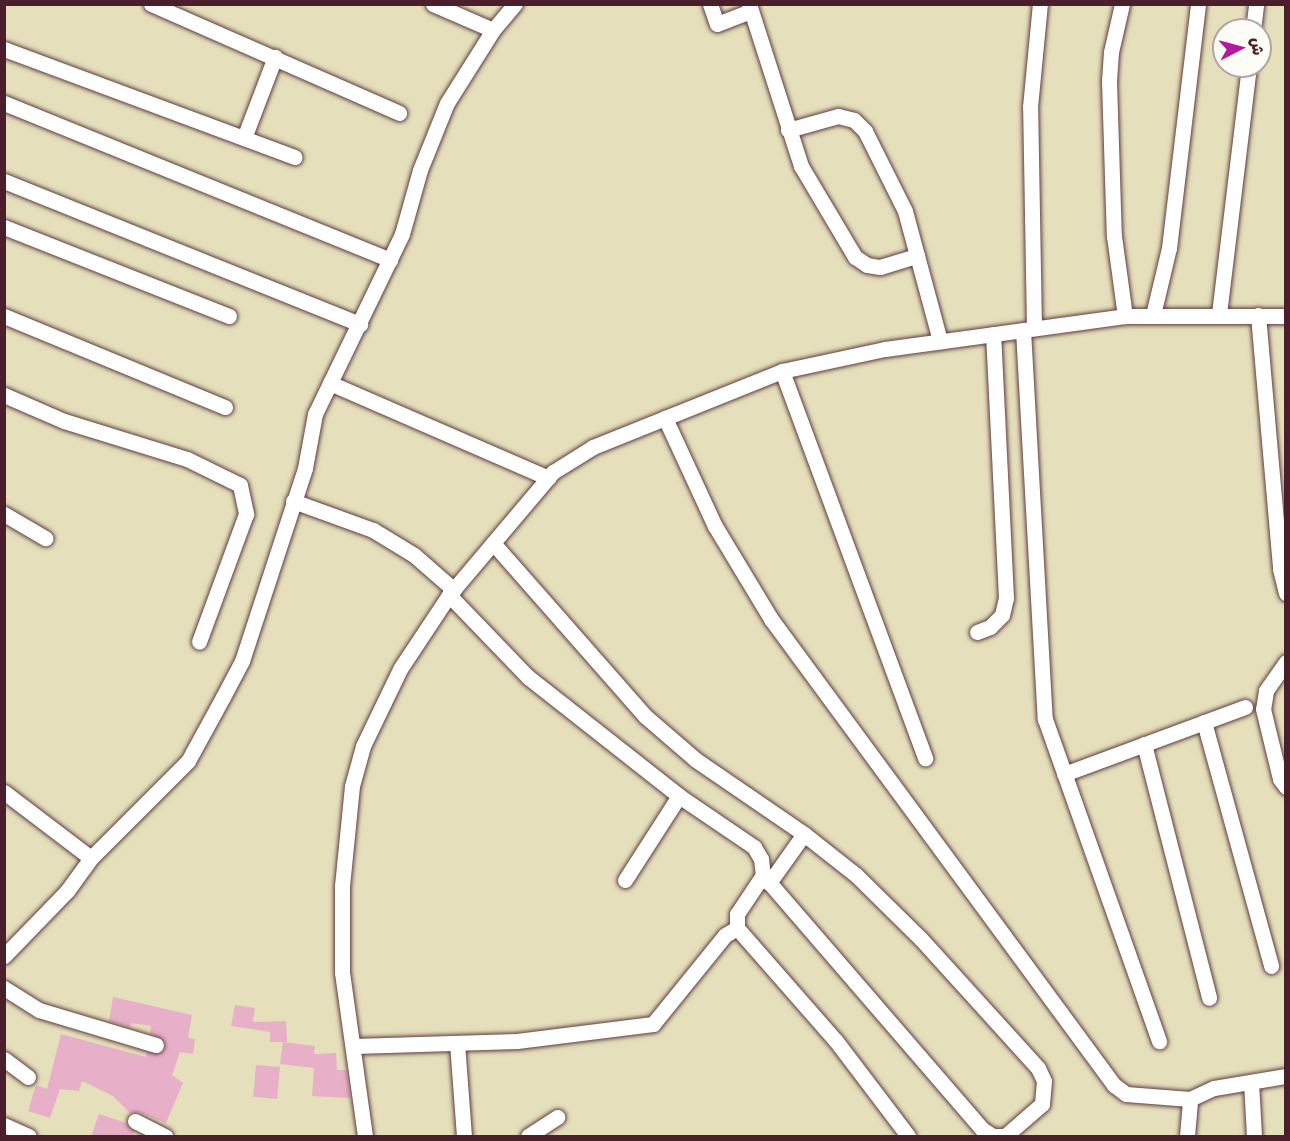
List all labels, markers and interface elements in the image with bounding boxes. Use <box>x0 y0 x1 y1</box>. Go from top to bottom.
north arrow <box>1212 18 1272 78</box>
text: ش <box>1246 36 1270 56</box>

